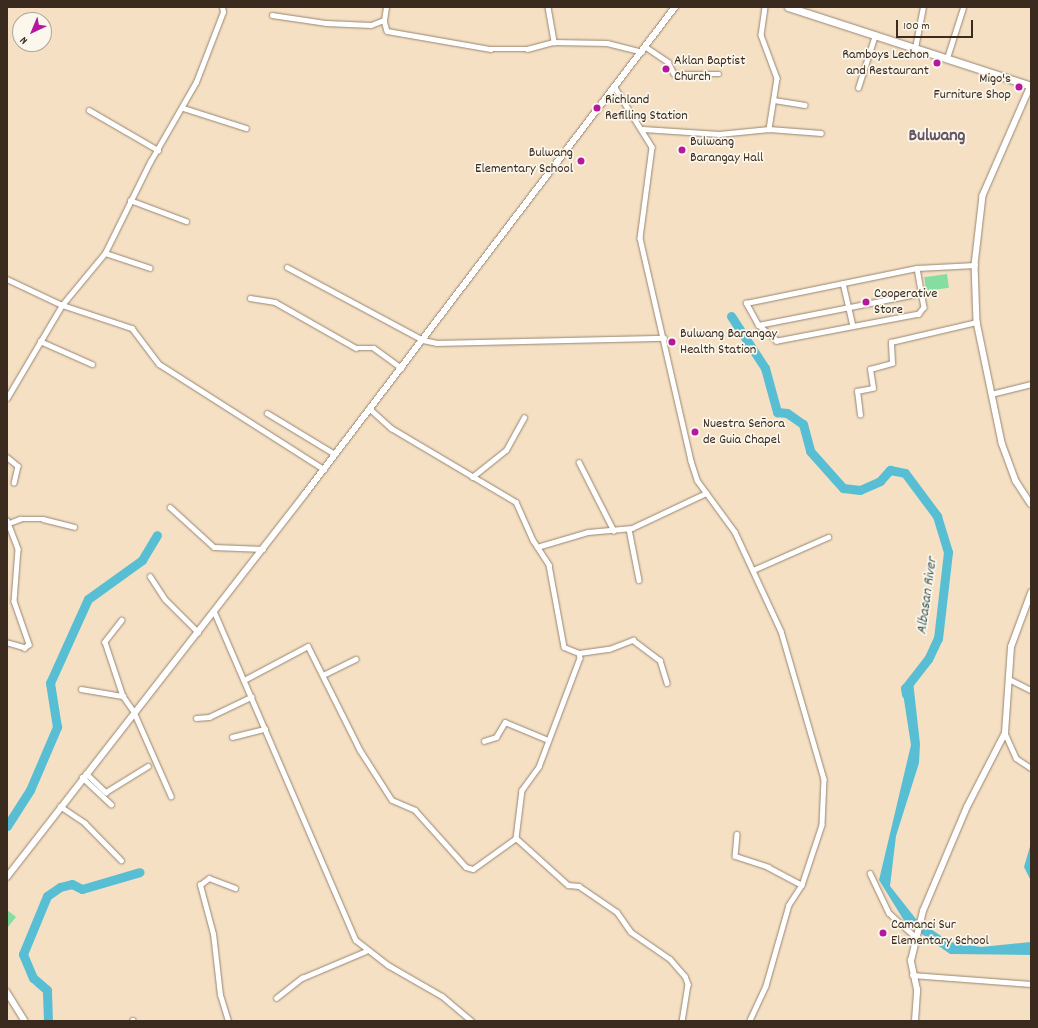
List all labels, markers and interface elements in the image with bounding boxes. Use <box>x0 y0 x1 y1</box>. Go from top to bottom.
north arrow <box>12 12 52 52</box>
scale bar <box>898 12 975 38</box>
text: 100 m <box>903 18 930 35</box>
text: N <box>17 32 32 48</box>
place label: Ramboys Lechon and Restaurant <box>842 47 929 80</box>
place label: Aklan Baptist Church <box>674 53 745 86</box>
marker: Ramboys Lechon and Restaurant <box>932 58 942 68</box>
marker: Aklan Baptist Church <box>661 64 671 74</box>
place label: Migo's Furniture Shop <box>933 71 1011 104</box>
marker: Migo's Furniture Shop <box>1014 82 1024 92</box>
place label: Richland Refilling Station <box>605 92 688 124</box>
marker: Richland Refilling Station <box>592 103 602 113</box>
district label: Bulwang <box>909 126 965 148</box>
place label: Bulwang Barangay Hall <box>690 134 763 166</box>
place label: Bulwang Elementary School <box>475 145 573 178</box>
marker: Bulwang Barangay Hall <box>677 145 687 155</box>
marker: Bulwang Elementary School <box>576 156 586 166</box>
place label: Cooperative Store <box>874 286 937 318</box>
marker: Cooperative Store <box>861 297 871 307</box>
place label: Bulwang Barangay Health Station <box>680 326 777 358</box>
marker: Bulwang Barangay Health Station <box>667 337 677 347</box>
place label: Nuestra Señora de Guia Chapel <box>703 416 785 448</box>
marker: Nuestra Señora de Guia Chapel <box>690 427 700 437</box>
water label: Albasan River <box>914 556 942 636</box>
place label: Camanci Sur Elementary School <box>891 917 989 950</box>
marker: Camanci Sur Elementary School <box>878 928 888 938</box>

